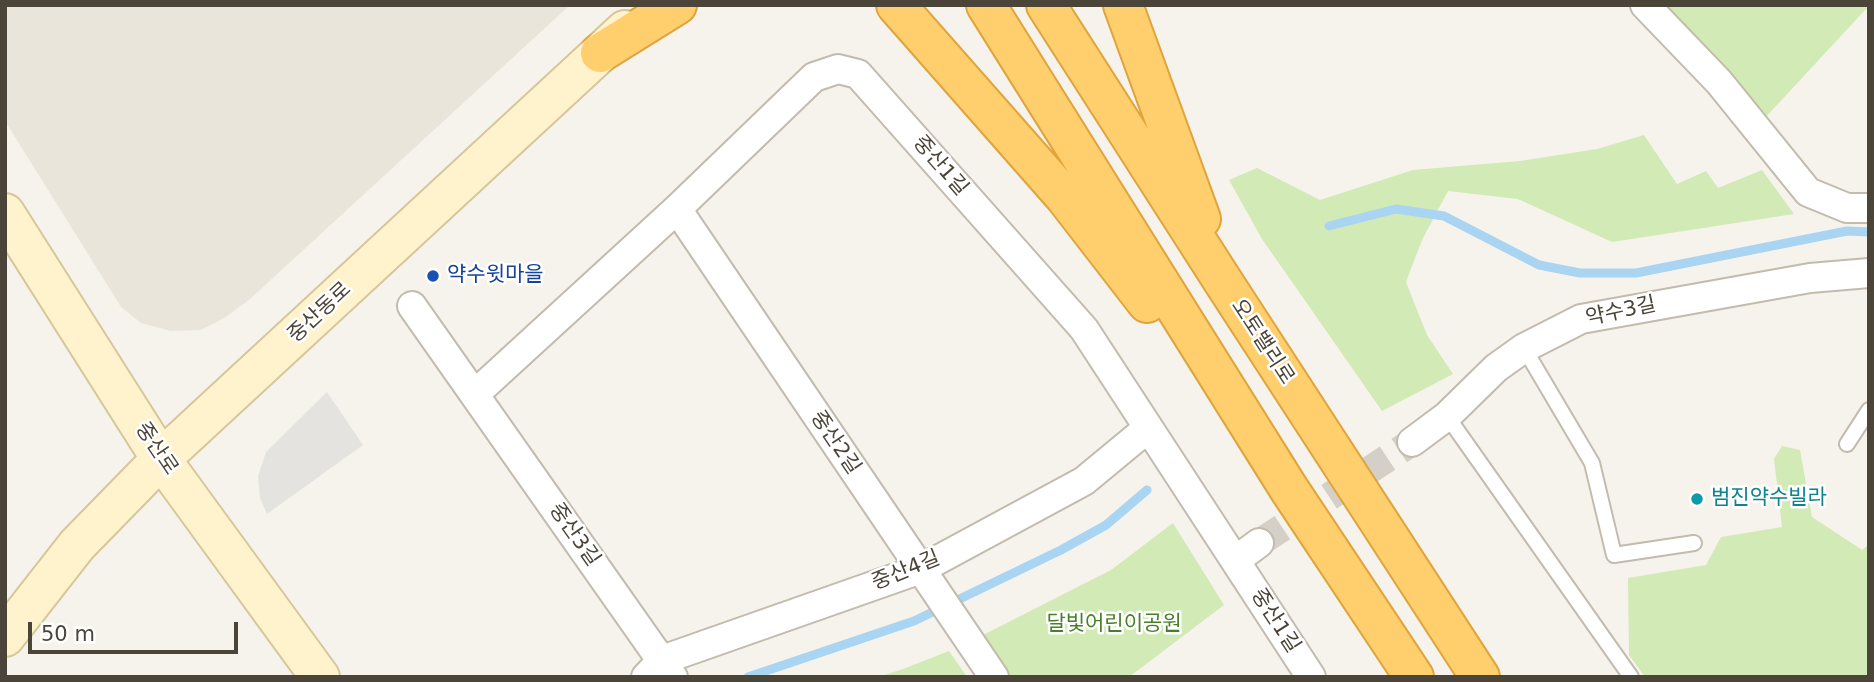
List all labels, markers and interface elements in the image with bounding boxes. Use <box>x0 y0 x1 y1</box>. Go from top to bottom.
street label: 중산1길 <box>907 131 973 201</box>
place label: 약수윗마을 <box>447 263 544 289</box>
marker: 약수윗마을 <box>425 268 441 284</box>
street label: 중산동로 <box>283 277 357 349</box>
street label: 약수3길 <box>1583 292 1659 332</box>
street label: 오토밸리로 <box>1225 295 1299 389</box>
street label: 중산2길 <box>805 406 865 480</box>
street label: 중산로 <box>129 418 183 480</box>
place label: 범진약수빌라 <box>1711 486 1827 512</box>
marker: 범진약수빌라 <box>1689 491 1705 507</box>
street label: 중산3길 <box>543 499 605 571</box>
street label: 중산4길 <box>868 546 944 596</box>
street label: 중산1길 <box>1245 584 1305 658</box>
scale bar <box>32 608 242 652</box>
park label: 달빛어린이공원 <box>1046 612 1182 638</box>
text: 50 m <box>41 622 95 646</box>

